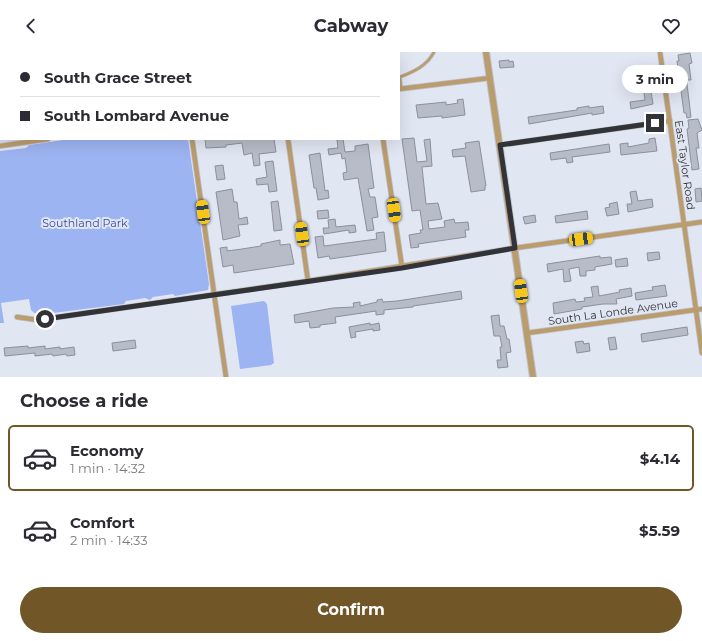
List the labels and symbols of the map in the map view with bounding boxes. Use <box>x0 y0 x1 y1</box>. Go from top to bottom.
callout: 3 min <box>622 65 688 93</box>
route end <box>646 114 664 132</box>
street label: East Taylor Road <box>672 119 698 211</box>
car <box>386 197 402 223</box>
car <box>195 199 211 225</box>
park label: Southland Park <box>42 216 128 230</box>
car <box>294 221 310 247</box>
car <box>568 231 594 247</box>
car <box>513 278 529 304</box>
street label: South La Londe Avenue <box>547 296 679 328</box>
route start <box>36 310 54 328</box>

